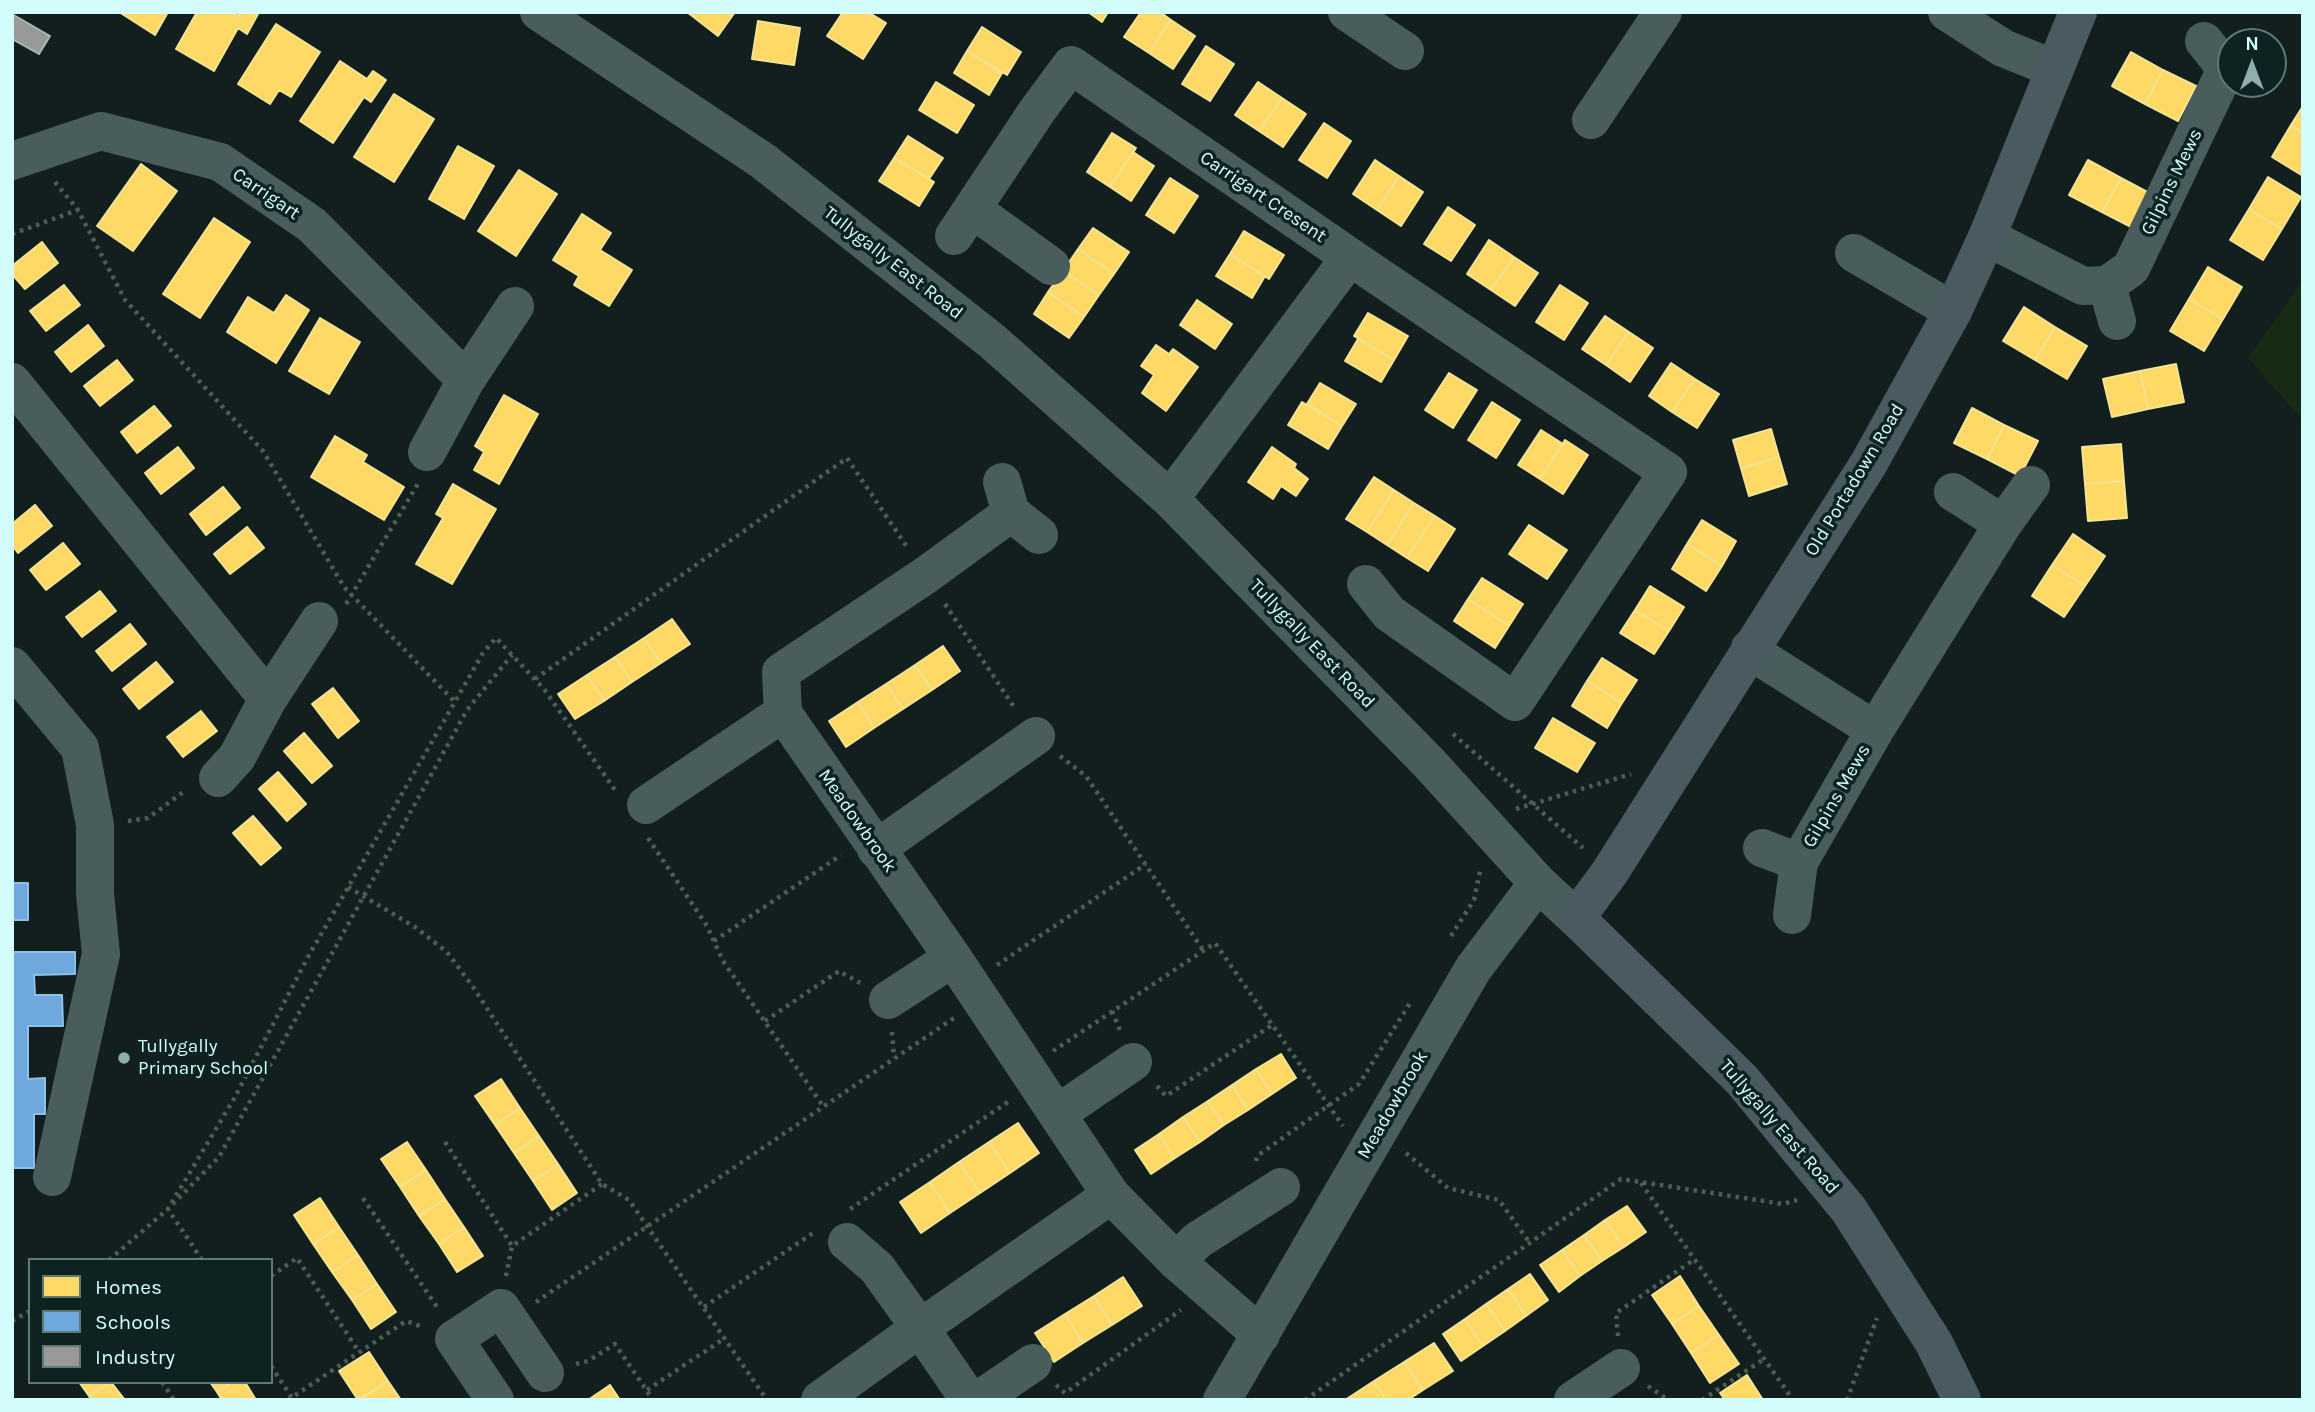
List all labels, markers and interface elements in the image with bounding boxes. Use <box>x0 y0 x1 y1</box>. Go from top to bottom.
north arrow <box>2217 28 2287 98</box>
text: N <box>2245 33 2259 55</box>
street label: Gilpins Mews <box>2136 125 2208 239</box>
street label: Carrigart Cresent <box>1195 146 1331 248</box>
street label: Carrigart <box>228 163 304 225</box>
street label: Tullygally East Road <box>819 201 967 325</box>
street label: Old Portadown Road <box>1800 400 1910 560</box>
street label: Tullygally East Road <box>1244 575 1380 713</box>
street label: Gilpins Mews <box>1798 740 1876 852</box>
street label: Meadowbrook <box>813 765 901 877</box>
place label: Tullygally Primary School <box>138 1036 268 1080</box>
street label: Meadowbrook <box>1353 1047 1433 1163</box>
marker: Tullygally Primary School <box>116 1050 132 1066</box>
street label: Tullygally East Road <box>1714 1055 1844 1199</box>
legend <box>28 1258 273 1384</box>
text: Homes <box>95 1275 162 1299</box>
text: Schools <box>95 1310 171 1334</box>
text: Industry <box>95 1345 175 1369</box>

